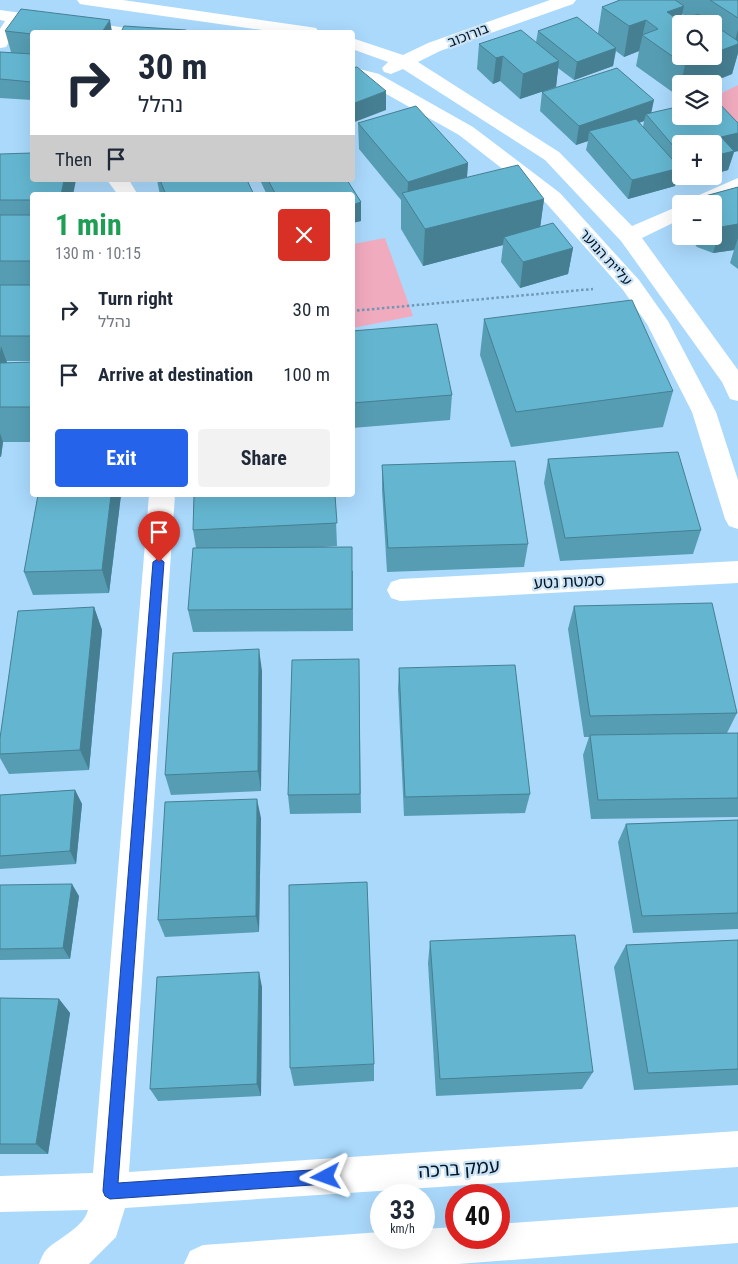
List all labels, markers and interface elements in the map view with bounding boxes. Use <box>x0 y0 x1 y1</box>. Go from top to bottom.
map controls <box>672 15 722 245</box>
button: search <box>672 15 722 65</box>
street label: בורוכוב <box>445 20 491 50</box>
text: 30 m <box>138 47 207 88</box>
icon: right <box>55 50 120 115</box>
button: layers <box>672 75 722 125</box>
text: נהלל <box>138 92 183 117</box>
button: + <box>672 135 722 185</box>
icon: arrive <box>102 145 130 173</box>
text: Then <box>55 148 92 171</box>
button: − <box>672 195 722 245</box>
text: 1 min <box>55 207 122 242</box>
button: close <box>278 209 330 261</box>
street label: עליית הנוער <box>577 226 635 288</box>
text: 130 m · 10:15 <box>55 244 141 263</box>
text: Turn right <box>98 287 173 310</box>
icon: right <box>55 296 83 324</box>
text: 30 m <box>293 298 330 321</box>
text: נהלל <box>98 312 131 331</box>
icon: arrive <box>55 361 83 389</box>
text: Arrive at destination <box>98 363 253 386</box>
text: 100 m <box>283 363 330 386</box>
button: Exit <box>55 429 188 487</box>
button: Share <box>198 429 330 487</box>
pin <box>138 511 180 562</box>
icon: arrive <box>145 518 173 546</box>
street label: סמטת נטע <box>533 570 605 593</box>
position arrow <box>299 1150 351 1202</box>
street label: עמק ברכה <box>417 1154 501 1183</box>
speed limit sign: 40 <box>445 1184 510 1249</box>
text: 33 <box>390 1196 415 1225</box>
text: km/h <box>390 1222 415 1236</box>

